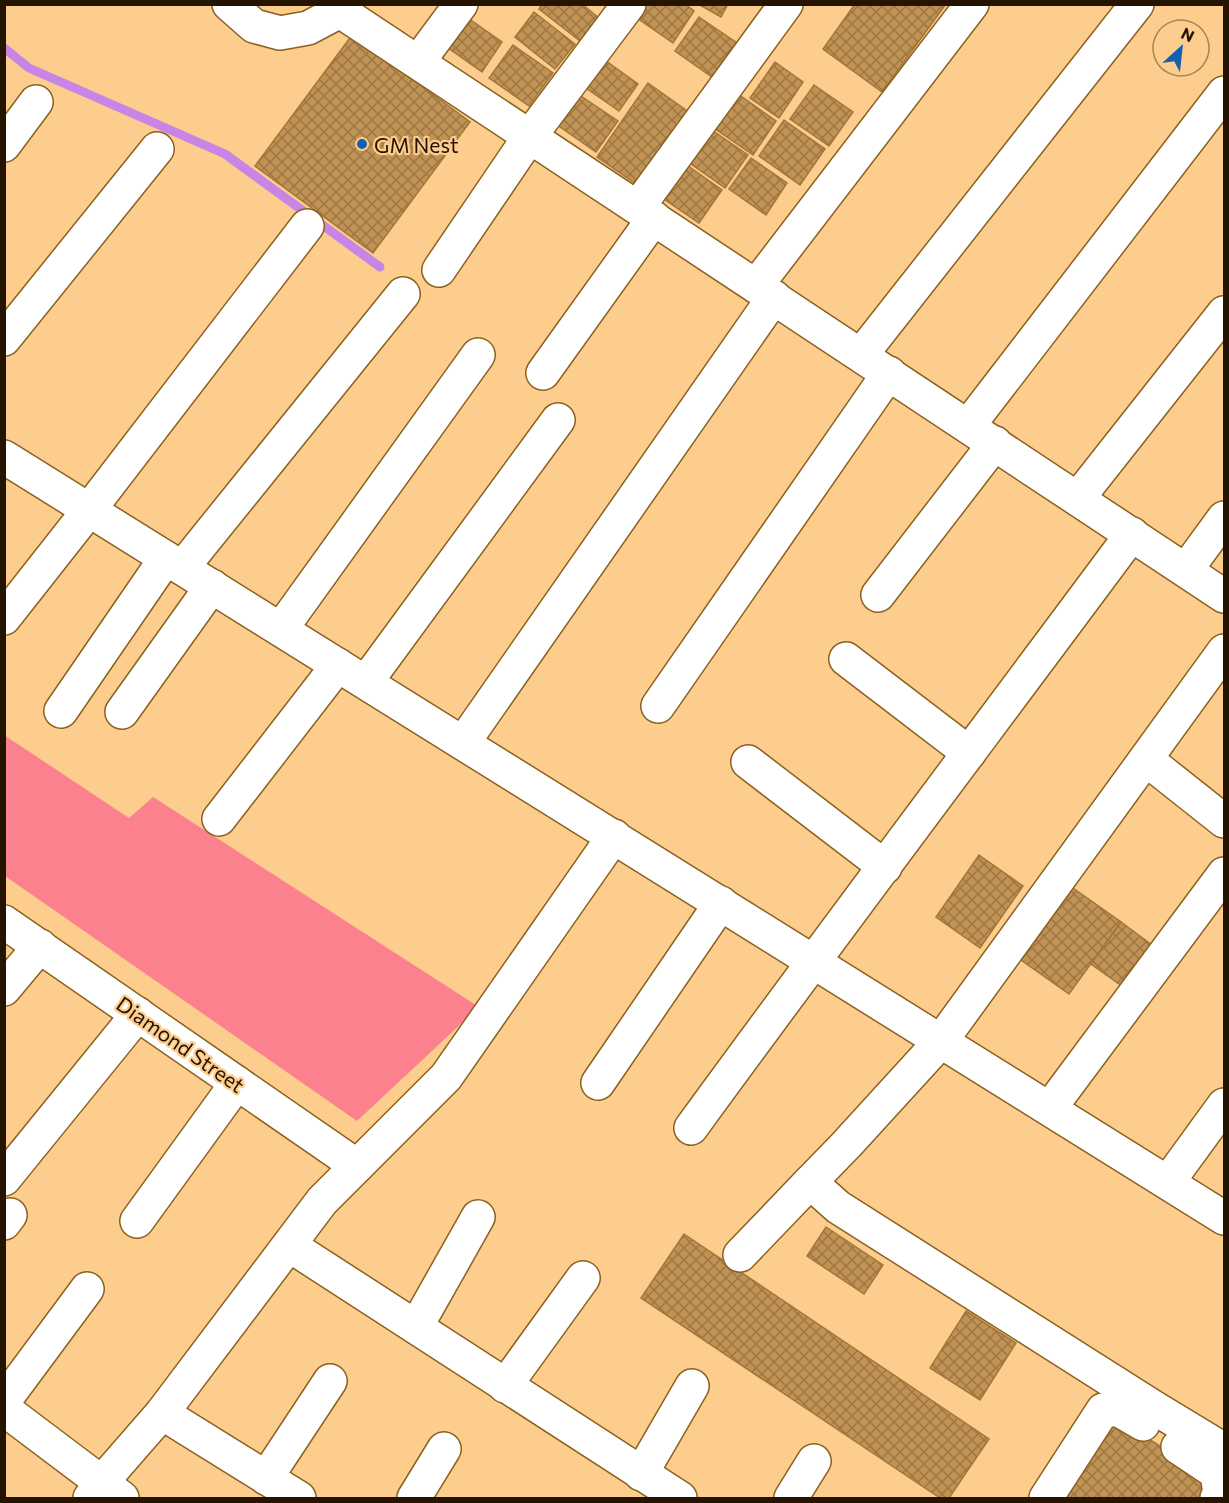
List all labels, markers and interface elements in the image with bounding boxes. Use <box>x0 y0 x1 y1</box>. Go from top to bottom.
north arrow <box>1151 18 1211 78</box>
text: N <box>1178 23 1198 45</box>
place label: GM Nest <box>374 132 459 157</box>
marker: GM Nest <box>355 137 369 151</box>
street label: Diamond Street <box>112 991 250 1097</box>

